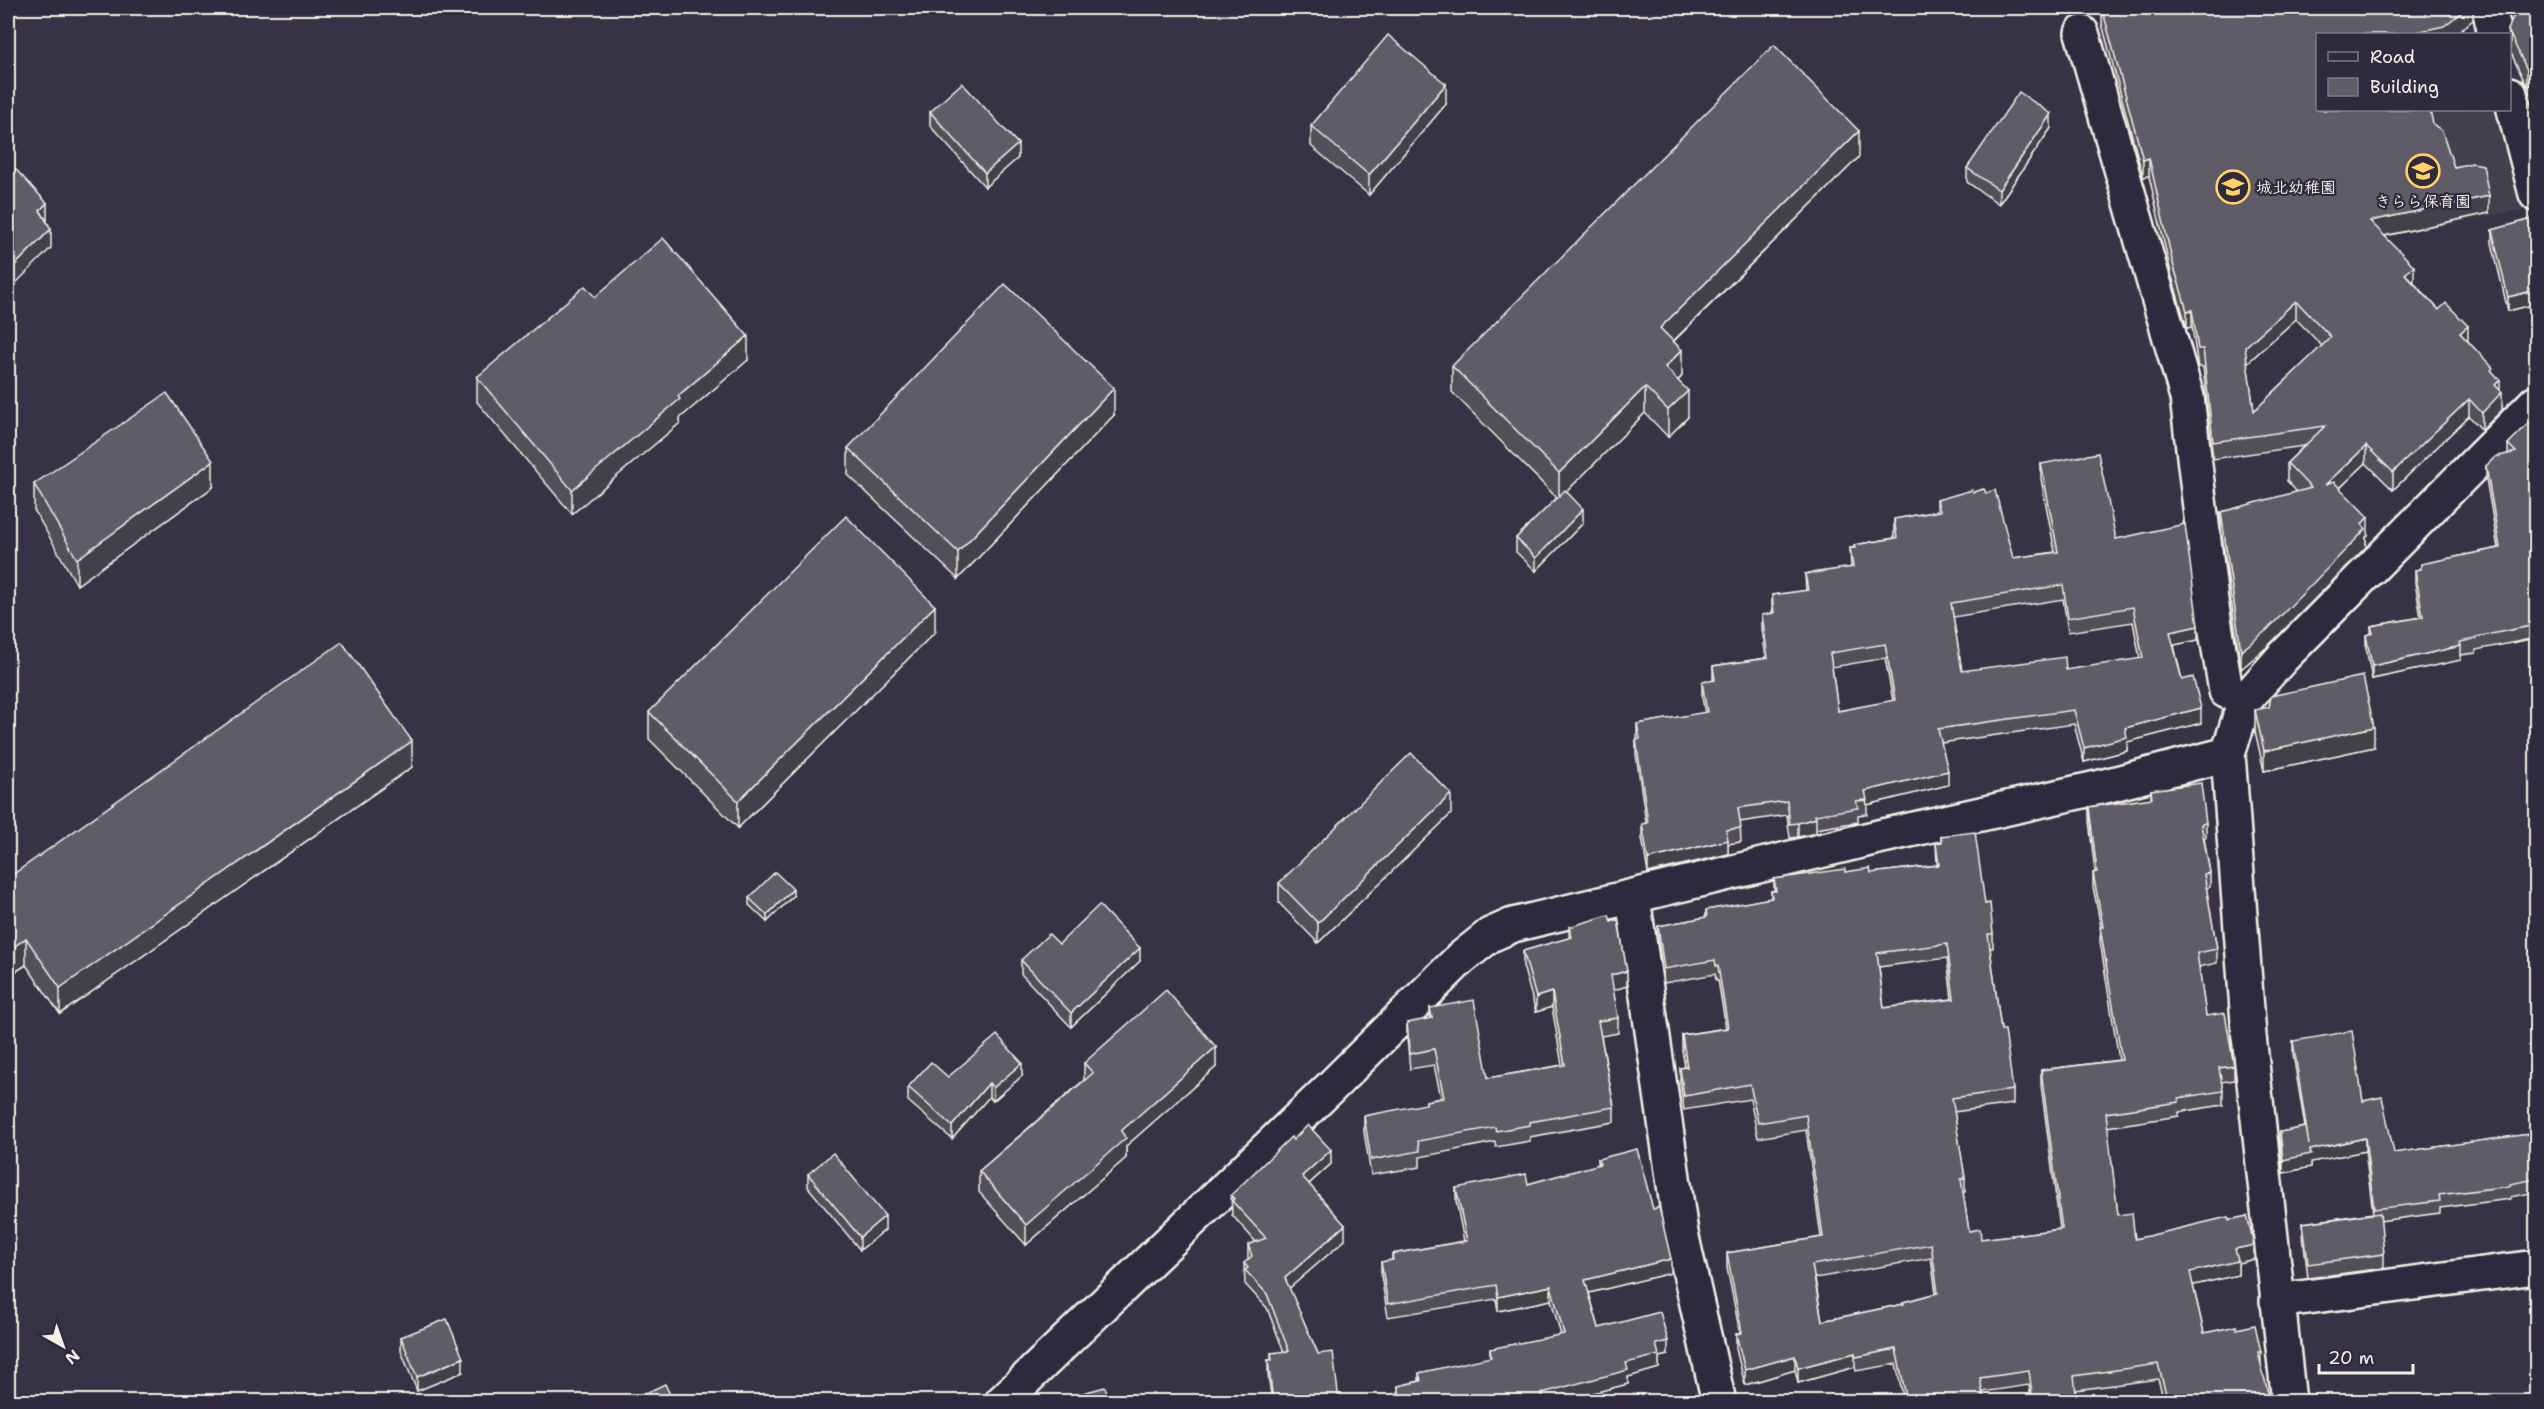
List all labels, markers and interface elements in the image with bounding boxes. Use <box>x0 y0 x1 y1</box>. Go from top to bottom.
legend <box>2316 33 2511 111</box>
text: Road <box>2370 45 2415 69</box>
text: Building <box>2370 75 2439 99</box>
school or university icon: きらら保育園 <box>2405 153 2441 189</box>
school or university icon: 城北幼稚園 <box>2215 169 2251 205</box>
place label: 城北幼稚園 <box>2256 177 2336 198</box>
place label: きらら保育園 <box>2375 191 2471 212</box>
north arrow <box>33 1316 93 1376</box>
scale bar <box>2319 1337 2414 1375</box>
text: N <box>61 1345 84 1369</box>
text: 20 m <box>2328 1346 2374 1370</box>

